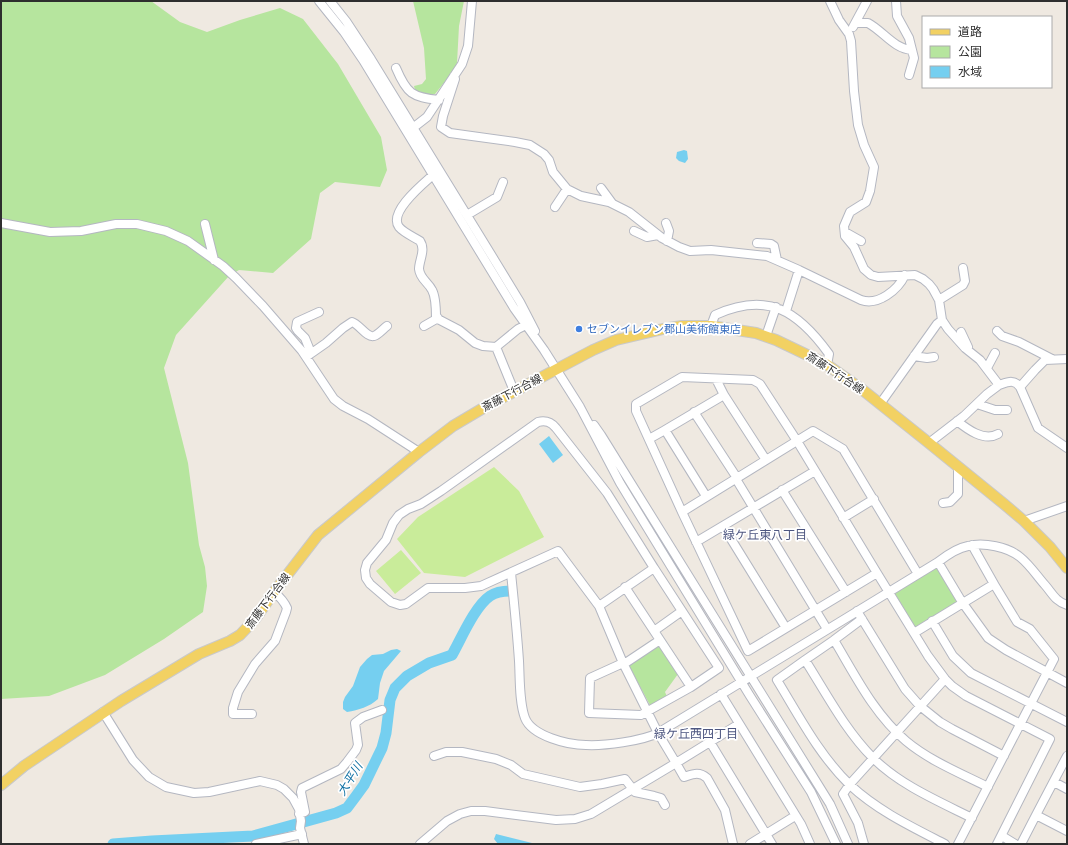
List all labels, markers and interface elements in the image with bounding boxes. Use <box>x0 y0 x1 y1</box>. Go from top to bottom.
legend <box>922 16 1052 88</box>
text: 道路 <box>958 25 982 39</box>
text: 公園 <box>958 45 982 59</box>
text: 水域 <box>958 65 982 79</box>
place label: セブンイレブン郡山美術館東店 <box>587 323 741 336</box>
marker: セブンイレブン郡山美術館東店 <box>574 324 584 334</box>
street label: 斎藤下行合線 <box>804 350 866 396</box>
street label: 斎藤下行合線 <box>480 372 544 414</box>
district label: 緑ケ丘東八丁目 <box>723 528 807 542</box>
street label: 斎藤下行合線 <box>243 571 293 631</box>
district label: 緑ケ丘西四丁目 <box>654 727 738 741</box>
water label: 大平川 <box>335 758 367 798</box>

